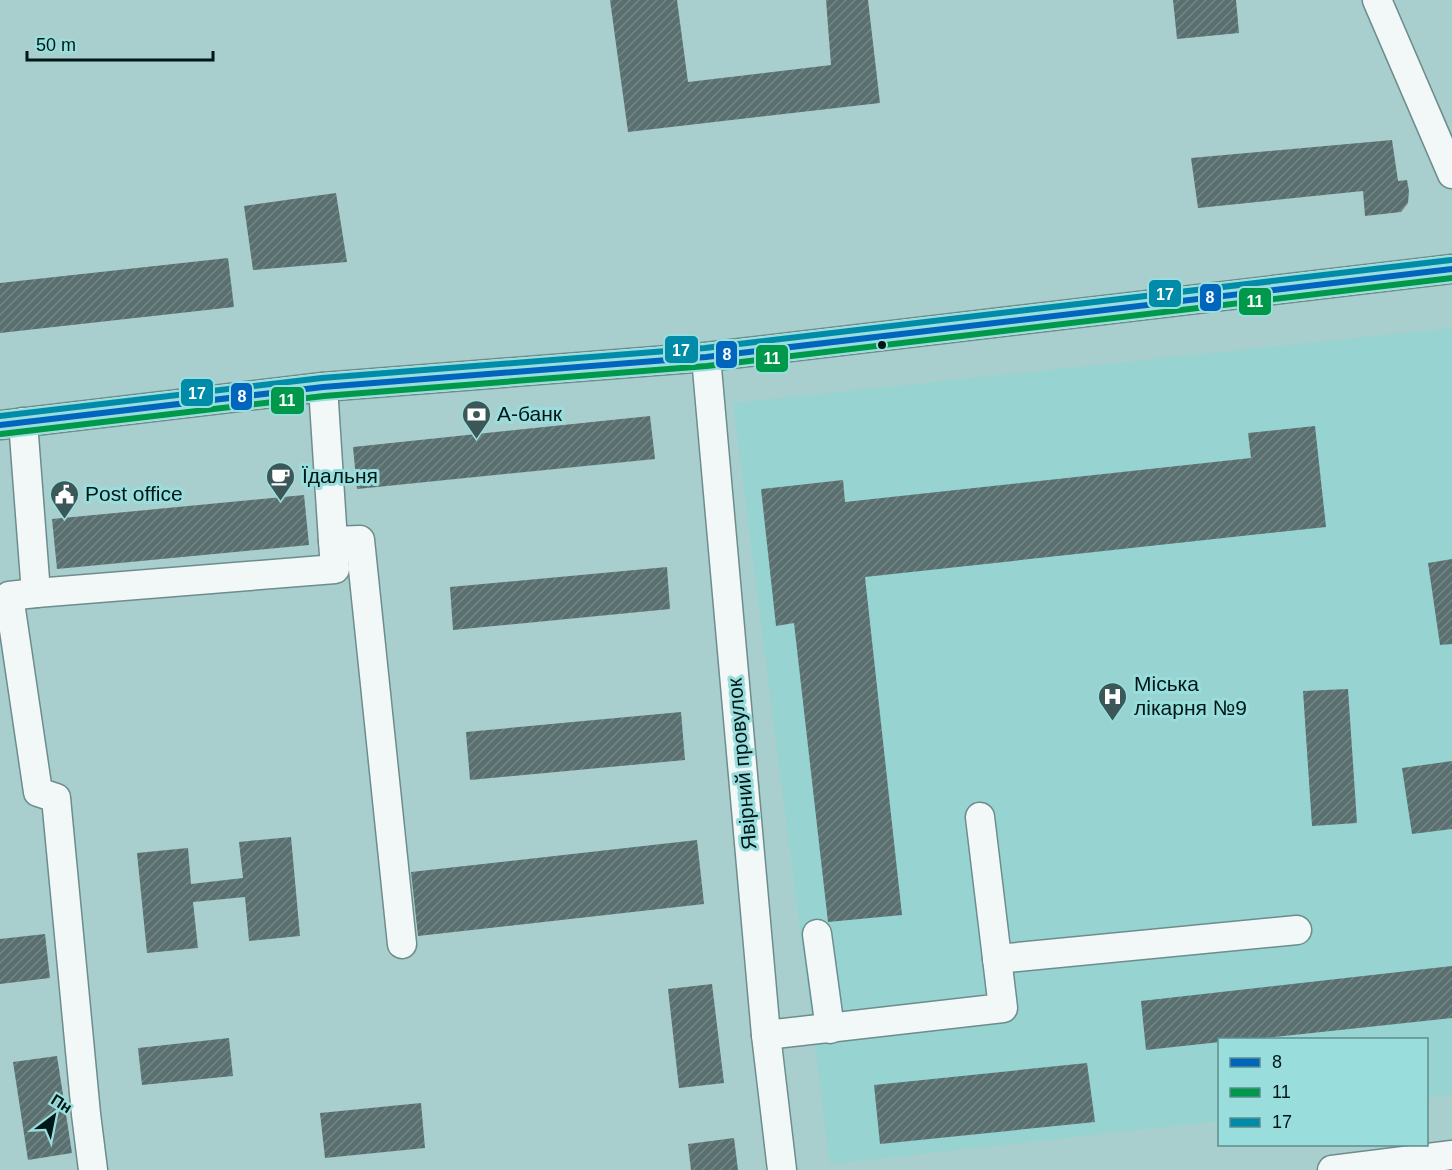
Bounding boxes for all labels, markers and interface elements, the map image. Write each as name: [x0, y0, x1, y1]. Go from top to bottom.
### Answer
scale bar: [27, 24, 213, 62]
text: 50 m: [36, 35, 76, 55]
line badge: 17: [1148, 279, 1182, 308]
line badge: 8: [1199, 283, 1222, 312]
text: 17: [1156, 286, 1174, 303]
line badge: 11: [1238, 287, 1272, 316]
text: 8: [1206, 289, 1215, 306]
text: 11: [1247, 293, 1264, 310]
line badge: 17: [664, 335, 699, 364]
unlabelled marker: [876, 339, 888, 351]
line badge: 8: [715, 340, 738, 369]
text: 17: [672, 342, 690, 359]
line badge: 11: [755, 344, 789, 373]
text: 8: [723, 346, 732, 363]
text: 11: [764, 350, 781, 367]
line badge: 17: [180, 378, 214, 407]
line badge: 8: [230, 382, 253, 411]
text: 17: [188, 385, 206, 402]
line badge: 11: [270, 386, 305, 415]
text: 8: [238, 388, 247, 405]
text: 11: [279, 392, 296, 409]
bank icon: А-банк: [460, 398, 492, 440]
place label: А-банк: [497, 402, 563, 425]
cafe icon: Їдальня: [265, 460, 297, 502]
place label: Їдальня: [302, 464, 378, 487]
public building icon: Post office: [48, 478, 80, 520]
place label: Post office: [85, 482, 183, 505]
place label: Міська лікарня №9: [1134, 672, 1247, 719]
street label: Явірний провулок: [722, 676, 760, 851]
hospital icon: Міська лікарня №9: [1097, 680, 1129, 722]
legend: [1218, 1038, 1428, 1146]
text: 8: [1272, 1052, 1282, 1072]
text: 11: [1272, 1082, 1291, 1102]
north arrow: [24, 1086, 84, 1146]
text: Пн: [48, 1091, 75, 1117]
text: 17: [1272, 1112, 1292, 1132]

